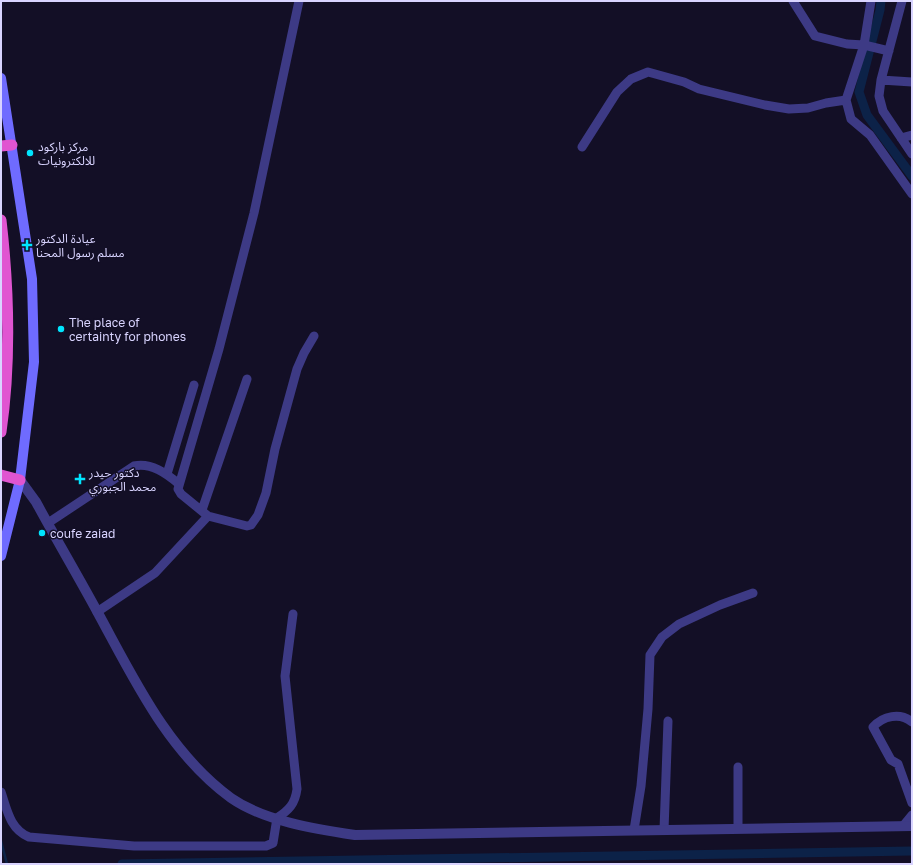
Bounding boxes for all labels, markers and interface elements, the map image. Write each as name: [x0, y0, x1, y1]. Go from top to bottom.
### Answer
place label: مركز باركود للالكترونيات: [38, 139, 95, 168]
marker: مركز باركود للالكترونيات: [25, 148, 35, 158]
place label: عيادة الدكتور مسلم رسول المحنا: [35, 231, 124, 262]
marker: عيادة الدكتور مسلم رسول المحنا: [21, 239, 33, 251]
place label: The place of certainty for phones: [69, 315, 186, 344]
marker: The place of certainty for phones: [56, 324, 66, 334]
place label: دكتور حيدر محمد الجبوري: [88, 465, 156, 496]
marker: دكتور حيدر محمد الجبوري: [74, 473, 86, 485]
place label: coufe zaiad: [50, 526, 116, 541]
marker: coufe zaiad: [37, 528, 47, 538]

